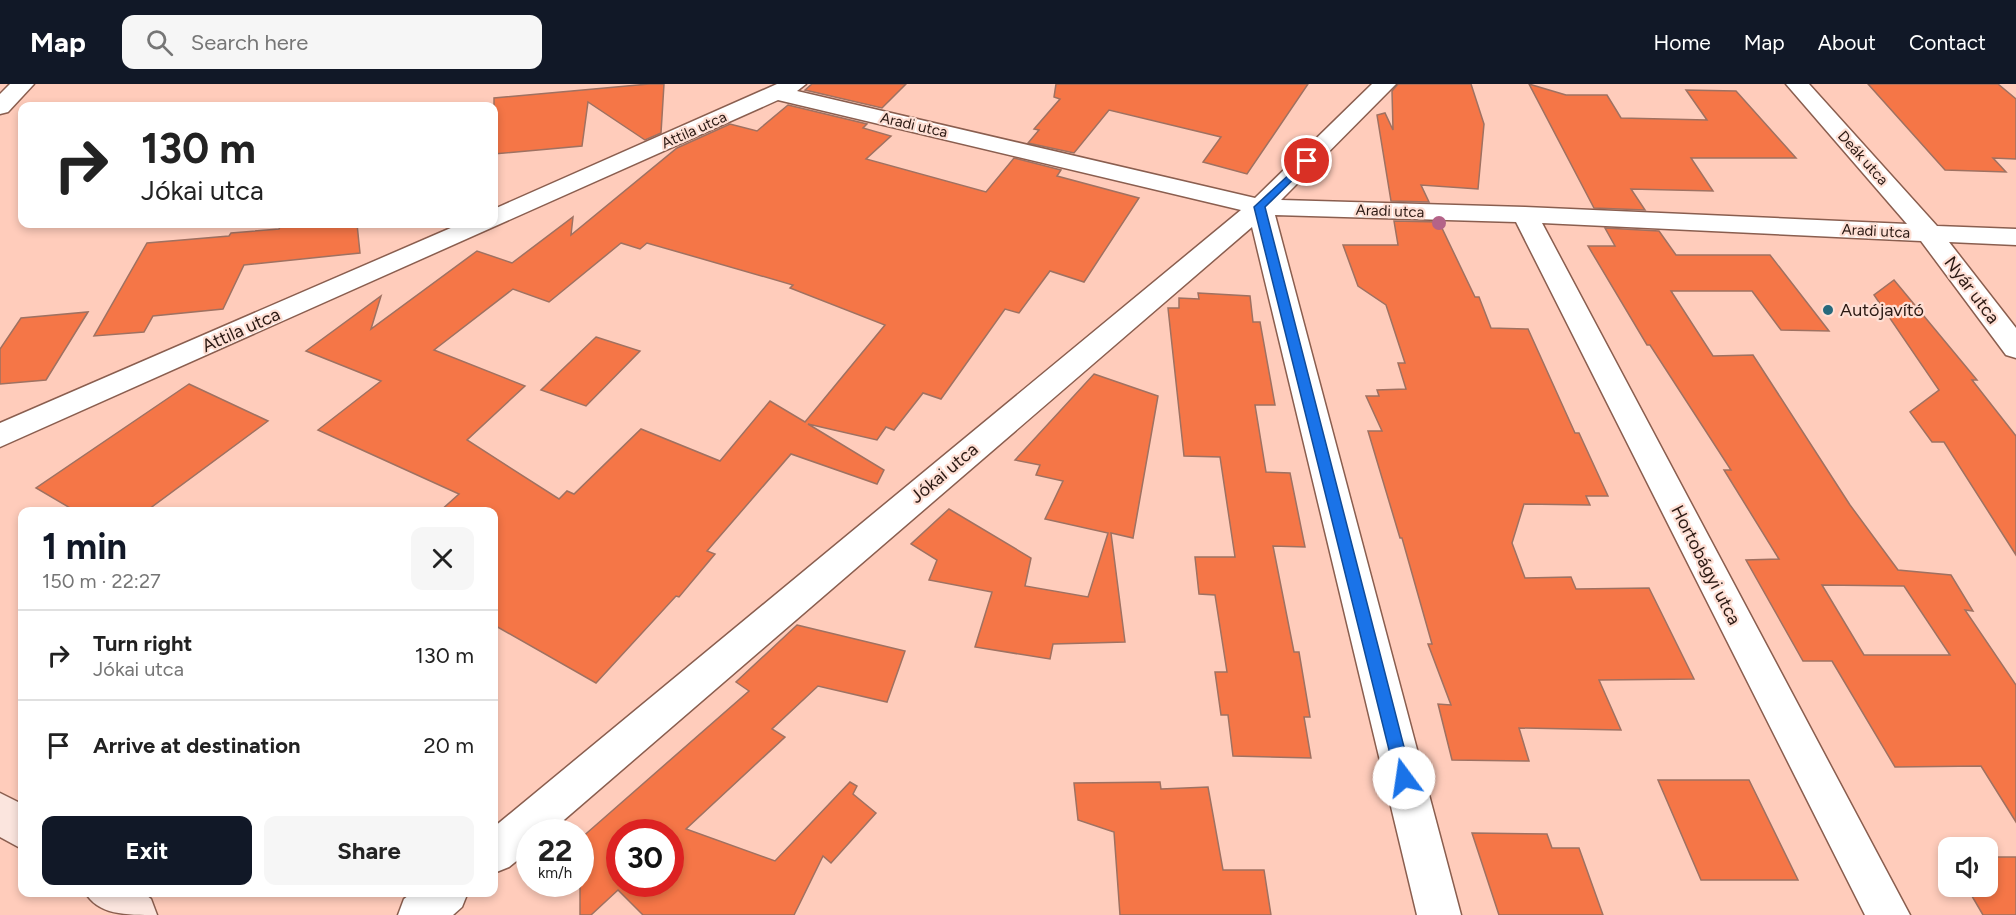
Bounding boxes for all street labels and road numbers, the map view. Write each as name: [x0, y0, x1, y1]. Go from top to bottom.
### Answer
street label: Attila utca: [659, 108, 729, 152]
street label: Aradi utca: [879, 109, 949, 141]
street label: Deák utca: [1834, 127, 1892, 189]
street label: Aradi utca: [1355, 201, 1425, 221]
street label: Aradi utca: [1841, 220, 1911, 242]
street label: Nyár utca: [1940, 252, 2004, 328]
street label: Attila utca: [198, 303, 284, 357]
street label: Jókai utca: [906, 438, 982, 508]
street label: Hortobágyi utca: [1666, 501, 1746, 629]

